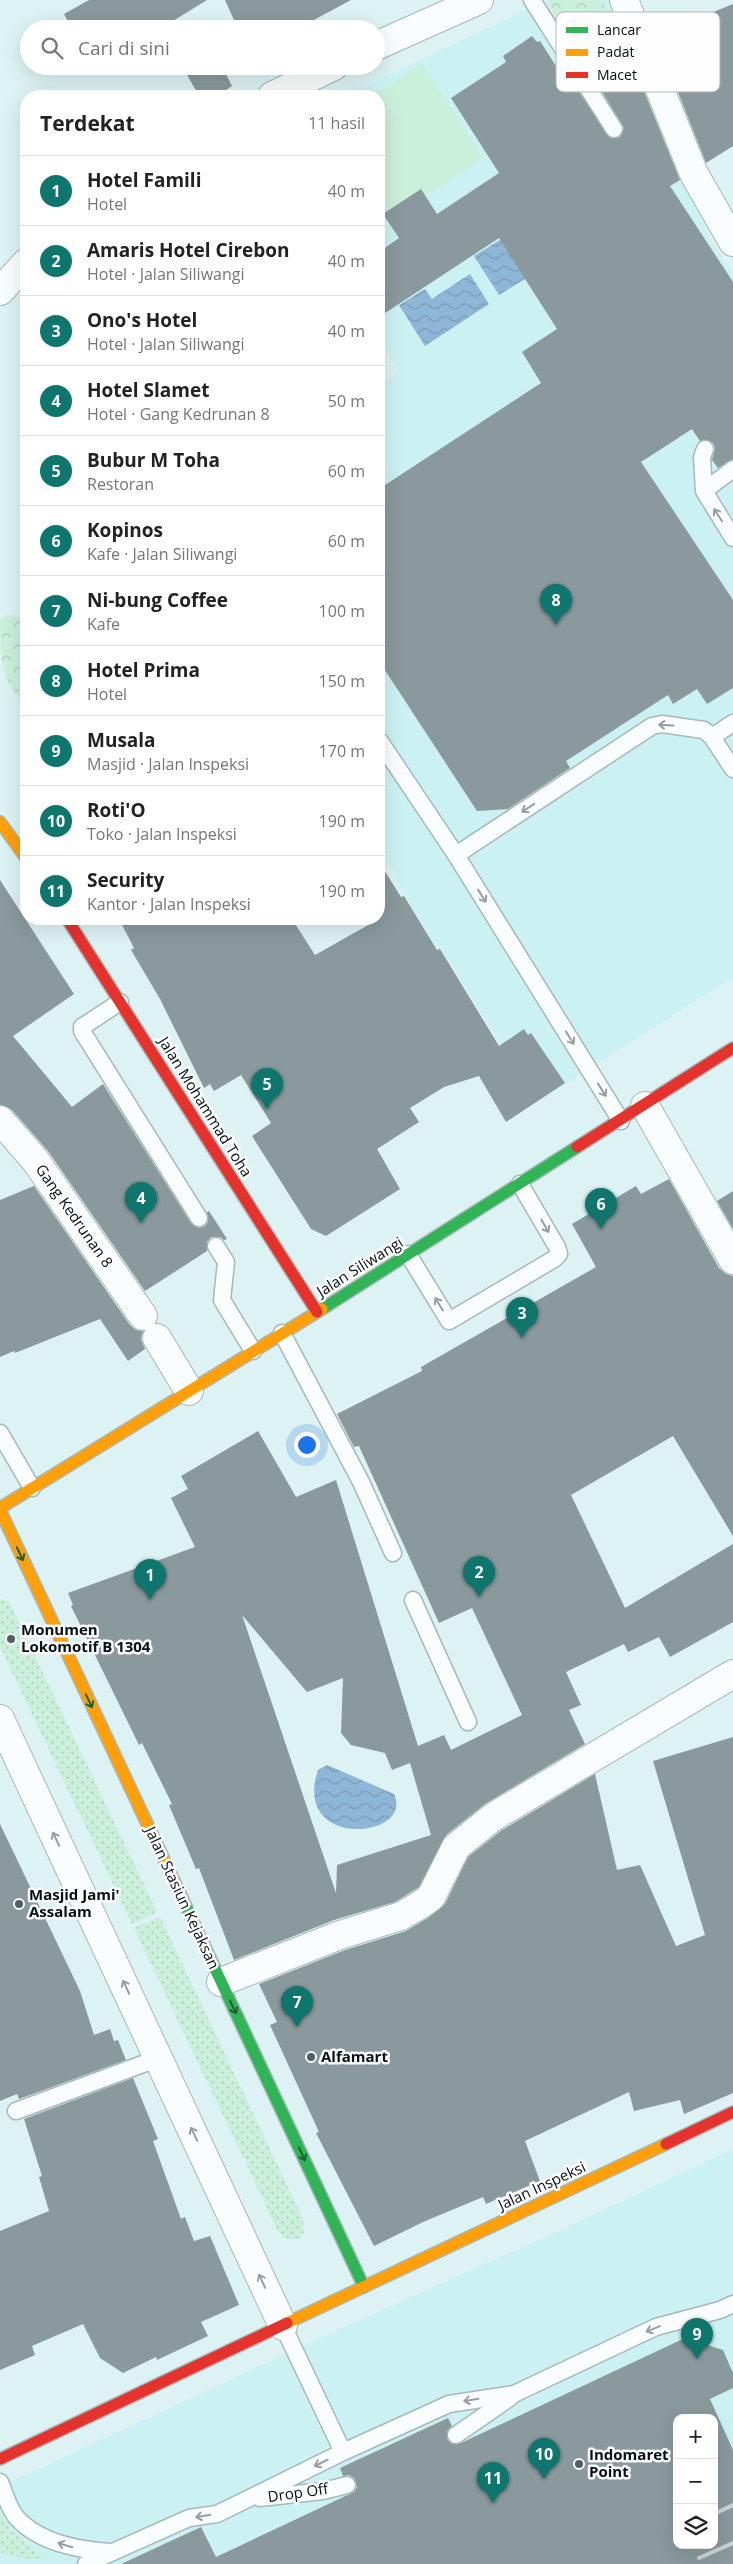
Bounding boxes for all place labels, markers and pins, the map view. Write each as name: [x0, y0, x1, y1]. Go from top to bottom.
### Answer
pin: 8: [540, 584, 572, 625]
pin: 5: [251, 1068, 283, 1109]
pin: 4: [125, 1182, 157, 1223]
pin: 6: [585, 1188, 617, 1229]
pin: 3: [506, 1297, 538, 1338]
pin: 2: [463, 1556, 495, 1597]
pin: 1: [134, 1559, 166, 1600]
place label: Monumen Lokomotif B 1304: [21, 1619, 151, 1656]
marker: Monumen Lokomotif B 1304: [5, 1633, 17, 1645]
place label: Masjid Jami' Assalam: [29, 1884, 120, 1921]
marker: Masjid Jami' Assalam: [13, 1898, 25, 1910]
pin: 7: [281, 1986, 313, 2027]
place label: Alfamart: [321, 2046, 388, 2066]
marker: Alfamart: [305, 2051, 317, 2063]
pin: 9: [681, 2318, 713, 2359]
pin: 10: [528, 2438, 560, 2479]
place label: Indomaret Point: [589, 2444, 669, 2481]
marker: Indomaret Point: [573, 2458, 585, 2470]
pin: 11: [477, 2462, 509, 2503]

